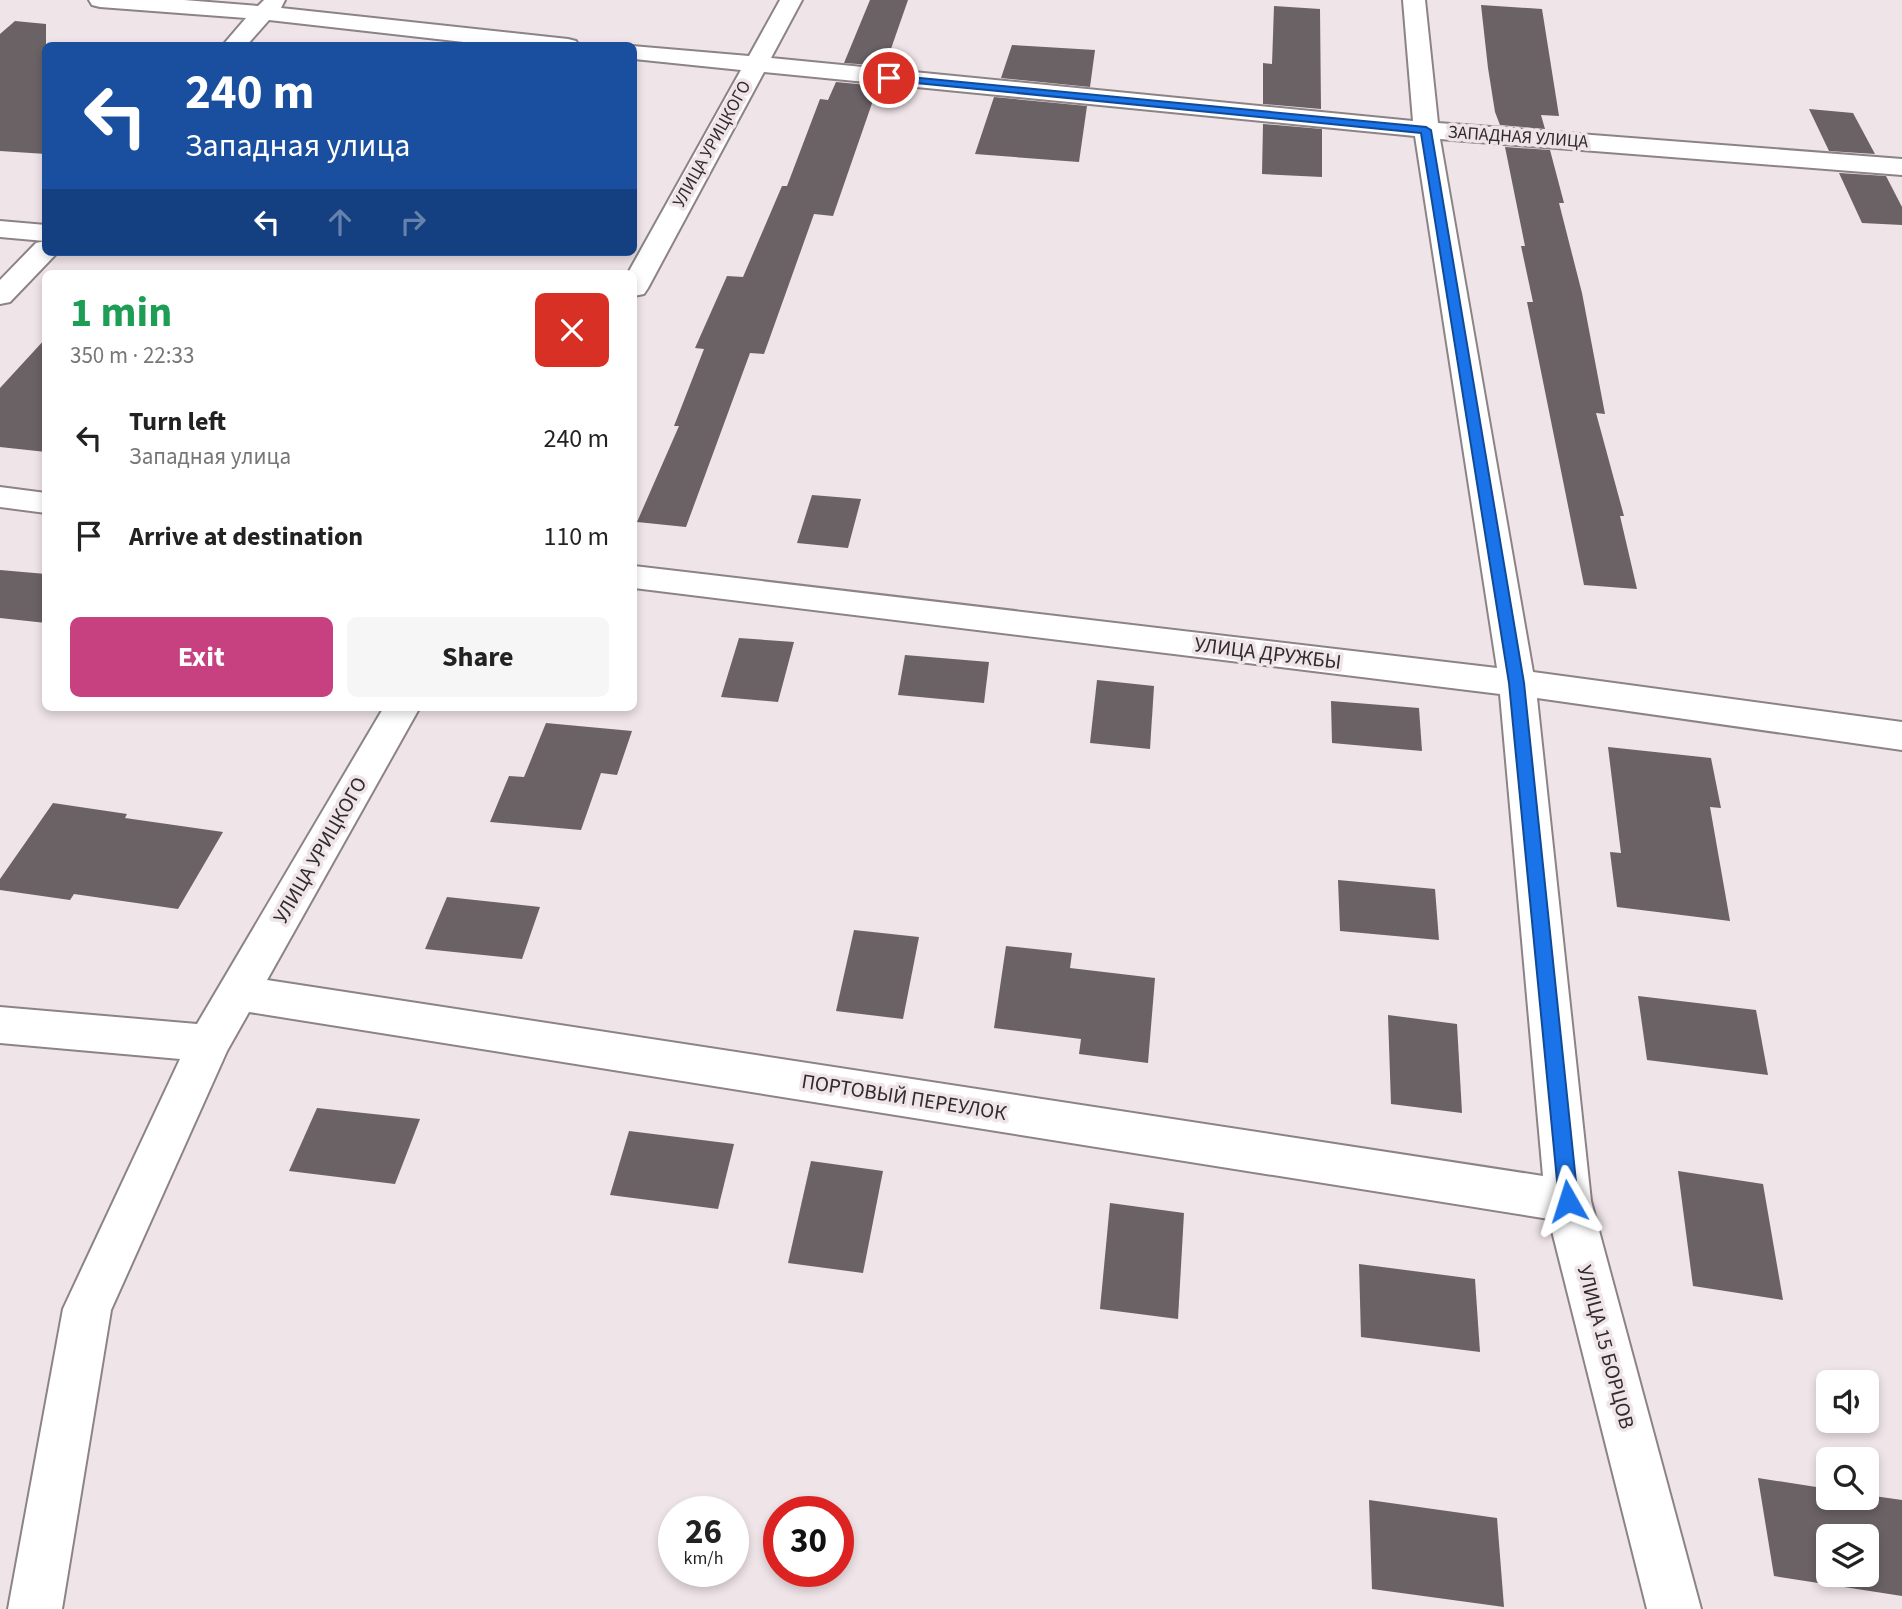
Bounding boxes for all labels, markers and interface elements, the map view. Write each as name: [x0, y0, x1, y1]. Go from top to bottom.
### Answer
pin: [859, 48, 919, 108]
text: 240 m: [185, 58, 314, 128]
icon: arrive: [870, 59, 908, 97]
icon: left: [70, 70, 161, 161]
street label: УЛИЦА УРИЦКОГО: [667, 76, 757, 212]
street label: ЗАПАДНАЯ УЛИЦА: [1447, 120, 1589, 154]
text: Западная улица: [185, 123, 410, 169]
icon: left: [248, 203, 286, 241]
icon: ahead: [321, 203, 359, 241]
icon: right: [394, 203, 432, 241]
text: 1 min: [70, 283, 172, 343]
button: close: [535, 293, 609, 367]
text: 350 m · 22:33: [70, 339, 194, 372]
text: Turn left: [129, 403, 226, 440]
icon: left: [70, 419, 108, 457]
text: 240 m: [543, 420, 609, 457]
text: Западная улица: [129, 440, 291, 473]
icon: arrive: [70, 517, 108, 555]
text: Arrive at destination: [129, 518, 363, 555]
text: 110 m: [543, 518, 609, 555]
button: Exit: [70, 617, 333, 697]
button: Share: [347, 617, 609, 697]
street label: УЛИЦА ДРУЖБЫ: [1193, 629, 1343, 677]
street label: УЛИЦА УРИЦКОГО: [266, 771, 374, 929]
street label: ПОРТОВЫЙ ПЕРЕУЛОК: [799, 1066, 1009, 1128]
position arrow: [1531, 1164, 1605, 1238]
street label: УЛИЦА 15 БОРЦОВ: [1570, 1262, 1642, 1432]
map controls: [1816, 1370, 1879, 1587]
button: sound: [1816, 1370, 1879, 1433]
button: search: [1816, 1447, 1879, 1510]
speed limit sign: 30: [763, 1496, 854, 1587]
text: 26: [685, 1507, 722, 1557]
button: layers: [1816, 1524, 1879, 1587]
text: km/h: [684, 1546, 723, 1571]

